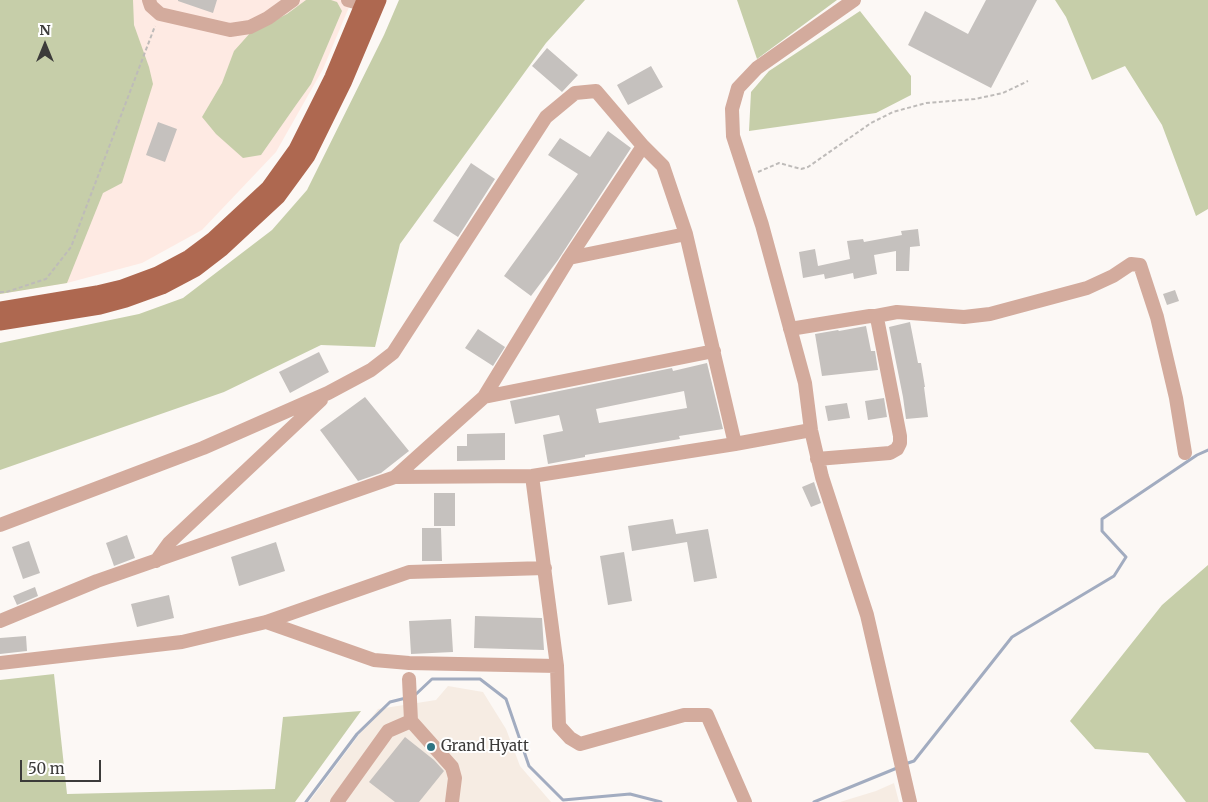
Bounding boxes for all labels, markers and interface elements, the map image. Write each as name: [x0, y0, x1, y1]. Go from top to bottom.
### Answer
north arrow: [20, 20, 70, 70]
text: N: [39, 21, 51, 39]
place label: Grand Hyatt: [441, 738, 529, 756]
marker: Grand Hyatt: [425, 741, 437, 753]
scale bar: [22, 750, 104, 782]
text: 50 m: [28, 759, 65, 778]

